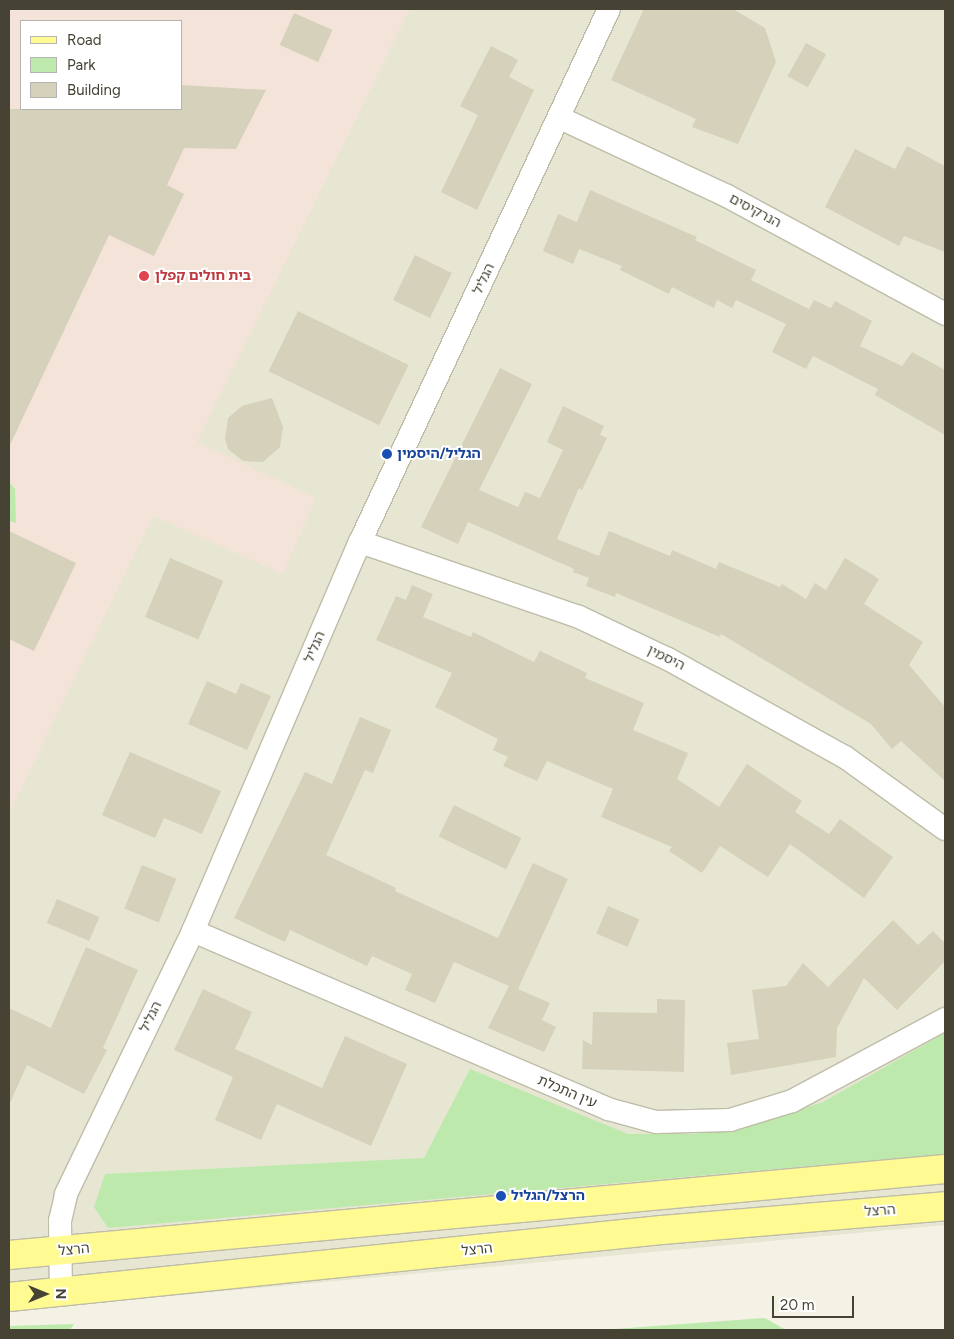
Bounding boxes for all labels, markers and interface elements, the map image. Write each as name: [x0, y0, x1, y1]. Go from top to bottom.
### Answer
legend: [20, 20, 182, 110]
text: Road: [67, 31, 102, 49]
text: Park: [67, 56, 96, 74]
text: Building: [67, 81, 121, 99]
street label: הנרקיסים: [726, 190, 784, 232]
street label: הגליל: [470, 261, 498, 297]
place label: בית חולים קפלן: [155, 268, 251, 284]
marker: בית חולים קפלן: [137, 269, 151, 283]
place label: הגליל/היסמין: [397, 446, 481, 462]
marker: הגליל/היסמין: [381, 448, 393, 460]
street label: הגליל: [301, 629, 329, 665]
street label: היסמין: [644, 642, 688, 674]
street label: הגליל: [136, 999, 166, 1035]
street label: עין התכלת: [535, 1072, 599, 1112]
place label: הרצל/הגליל: [511, 1188, 585, 1204]
marker: הרצל/הגליל: [495, 1190, 507, 1202]
street label: הרצל: [864, 1202, 896, 1220]
street label: הרצל: [58, 1240, 90, 1260]
street label: הרצל: [461, 1240, 493, 1260]
north arrow: [20, 1269, 70, 1319]
scale bar: [774, 1286, 856, 1318]
text: N: [52, 1289, 69, 1299]
text: 20 m: [780, 1296, 814, 1314]

